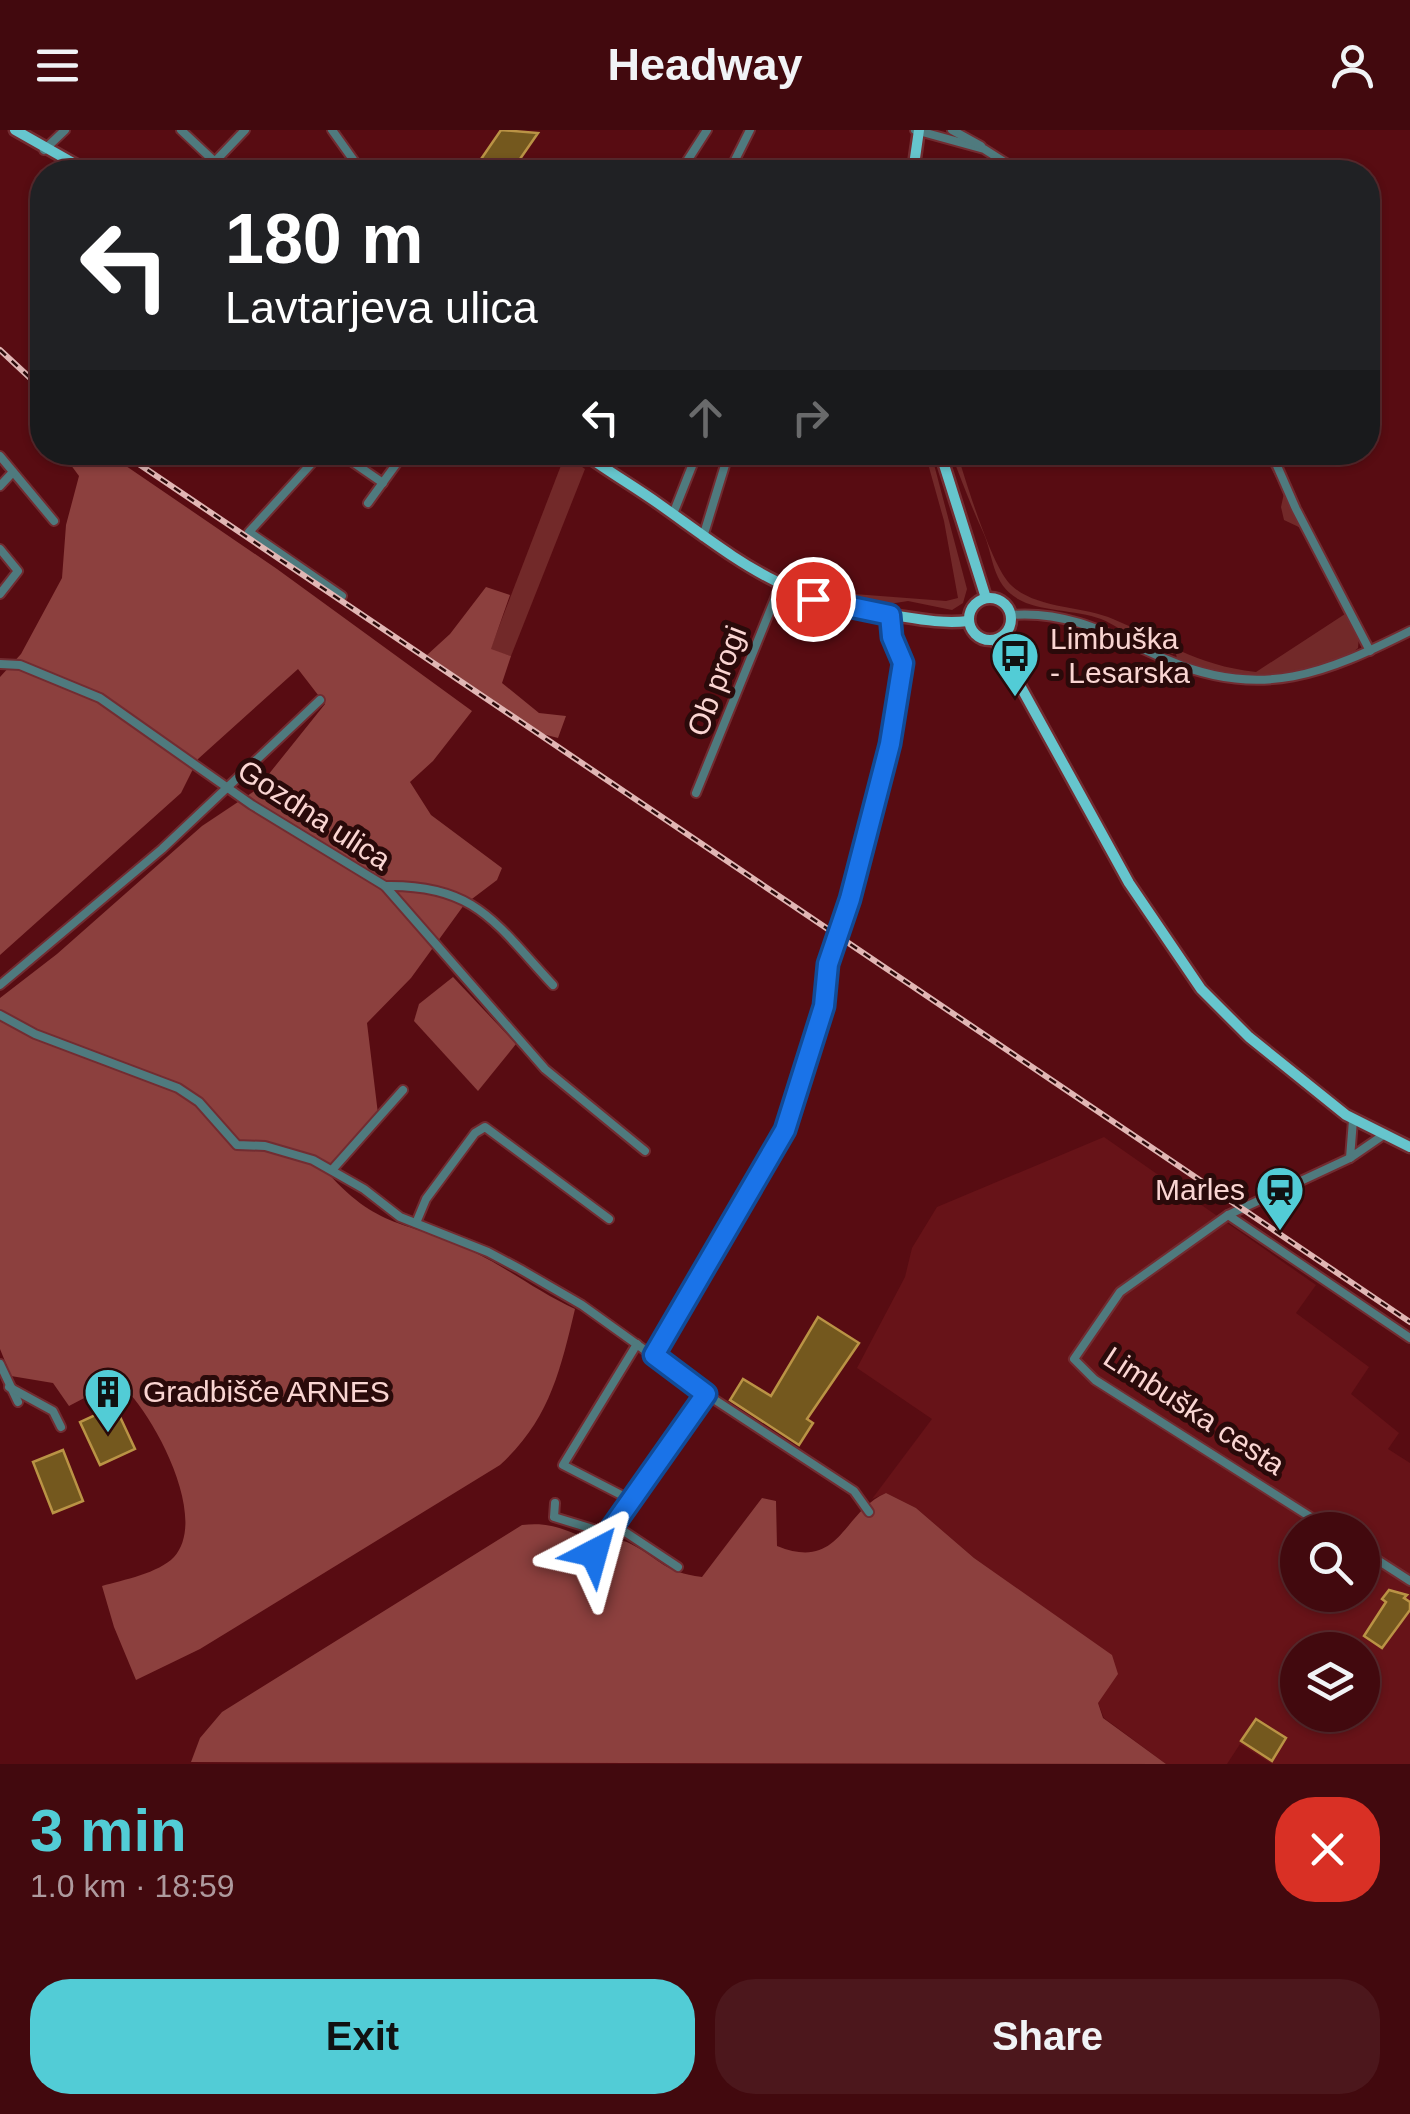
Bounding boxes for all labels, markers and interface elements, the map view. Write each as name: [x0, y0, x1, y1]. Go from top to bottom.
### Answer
icon: menu: [30, 38, 85, 93]
icon: person: [1325, 38, 1380, 93]
text: Headway: [607, 39, 803, 90]
icon: left: [60, 200, 190, 330]
text: 180 m: [225, 200, 423, 278]
text: Lavtarjeva ulica: [225, 282, 538, 333]
icon: left: [573, 390, 628, 445]
icon: ahead: [678, 390, 733, 445]
icon: right: [783, 390, 838, 445]
pin: [771, 557, 856, 642]
icon: arrive: [786, 572, 841, 627]
street label: Ob progi: [681, 621, 753, 740]
place label: Limbuška - Lesarska: [1050, 622, 1190, 689]
bus stop icon: Limbuška - Lesarska: [989, 630, 1041, 698]
street label: Gozdna ulica: [232, 753, 397, 876]
station icon: Marles: [1254, 1164, 1306, 1232]
place label: Marles: [1155, 1173, 1245, 1206]
street label: Limbuška cesta: [1098, 1340, 1291, 1481]
building icon: Gradbišče ARNES: [82, 1366, 134, 1434]
place label: Gradbišče ARNES: [143, 1375, 390, 1408]
position arrow: [542, 1501, 646, 1605]
map controls: [1280, 1512, 1380, 1732]
button: search: [1280, 1512, 1380, 1612]
button: layers: [1280, 1632, 1380, 1732]
text: 3 min: [30, 1797, 187, 1864]
button: close: [1275, 1797, 1380, 1902]
text: 1.0 km · 18:59: [30, 1868, 235, 1904]
button: Exit: [30, 1979, 695, 2094]
button: Share: [715, 1979, 1380, 2094]

